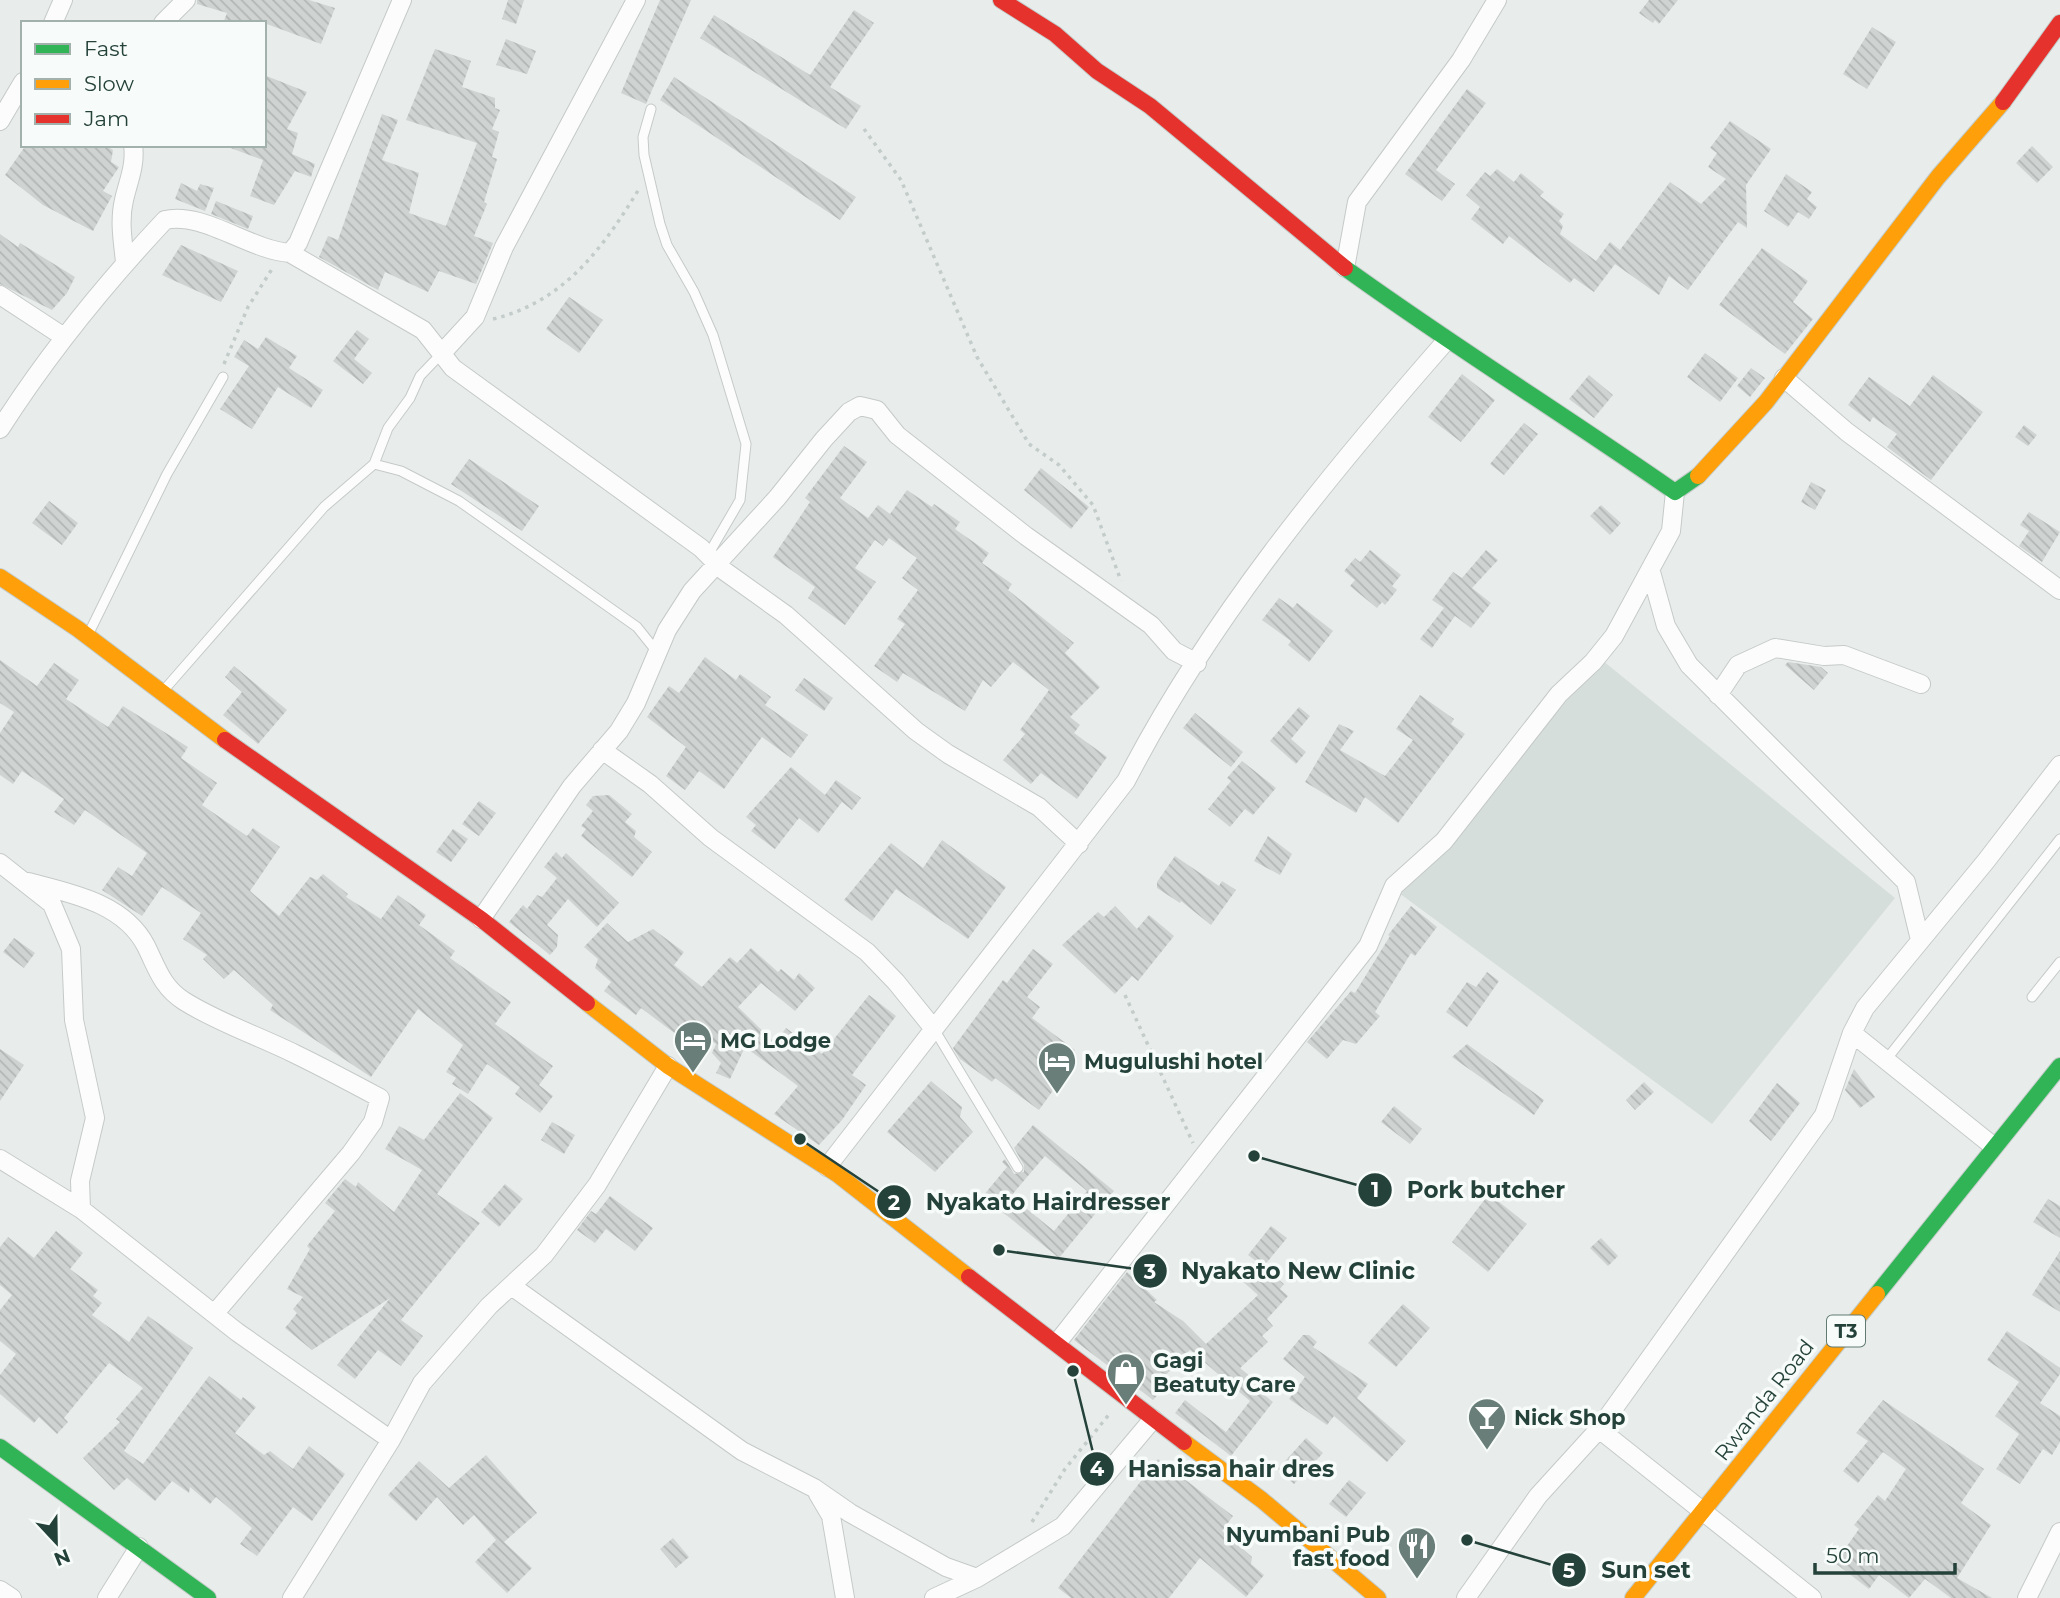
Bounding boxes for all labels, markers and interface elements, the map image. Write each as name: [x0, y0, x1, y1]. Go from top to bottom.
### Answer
legend: [21, 21, 266, 147]
text: Fast: [84, 36, 128, 61]
text: Slow: [84, 71, 134, 96]
text: Jam: [83, 106, 129, 131]
hotel icon: MG Lodge: [672, 1019, 714, 1074]
place label: MG Lodge: [720, 1028, 831, 1053]
hotel icon: Mugulushi hotel: [1036, 1040, 1078, 1095]
place label: Mugulushi hotel: [1084, 1049, 1263, 1074]
callout: Pork butcher: [1357, 1168, 1579, 1212]
text: Pork butcher: [1407, 1176, 1565, 1204]
text: 1: [1371, 1177, 1379, 1202]
callout: Nyakato Hairdresser: [877, 1180, 1184, 1224]
text: Nyakato Hairdresser: [926, 1188, 1170, 1216]
text: 2: [888, 1190, 900, 1215]
callout: Nyakato New Clinic: [1132, 1249, 1429, 1293]
text: Nyakato New Clinic: [1181, 1257, 1415, 1285]
text: 3: [1143, 1259, 1156, 1284]
road number: T3: [1827, 1316, 1865, 1346]
street label: Rwanda Road: [1709, 1334, 1819, 1466]
place label: Gagi Beatuty Care: [1153, 1348, 1296, 1397]
shop icon: Gagi Beatuty Care: [1105, 1351, 1147, 1406]
bar icon: Nick Shop: [1466, 1396, 1508, 1451]
place label: Nick Shop: [1514, 1405, 1626, 1430]
callout: Hanissa hair dres: [1079, 1447, 1349, 1491]
text: Hanissa hair dres: [1128, 1455, 1334, 1483]
text: 4: [1090, 1456, 1105, 1481]
north arrow: [21, 1507, 91, 1577]
place label: Nyumbani Pub fast food: [1226, 1522, 1390, 1571]
restaurant icon: Nyumbani Pub fast food: [1396, 1525, 1438, 1580]
scale bar: [1815, 1532, 1955, 1576]
text: 50 m: [1826, 1543, 1880, 1568]
text: N: [51, 1544, 74, 1571]
callout: Sun set: [1552, 1548, 1704, 1592]
text: Sun set: [1601, 1556, 1691, 1584]
text: 5: [1563, 1558, 1575, 1583]

